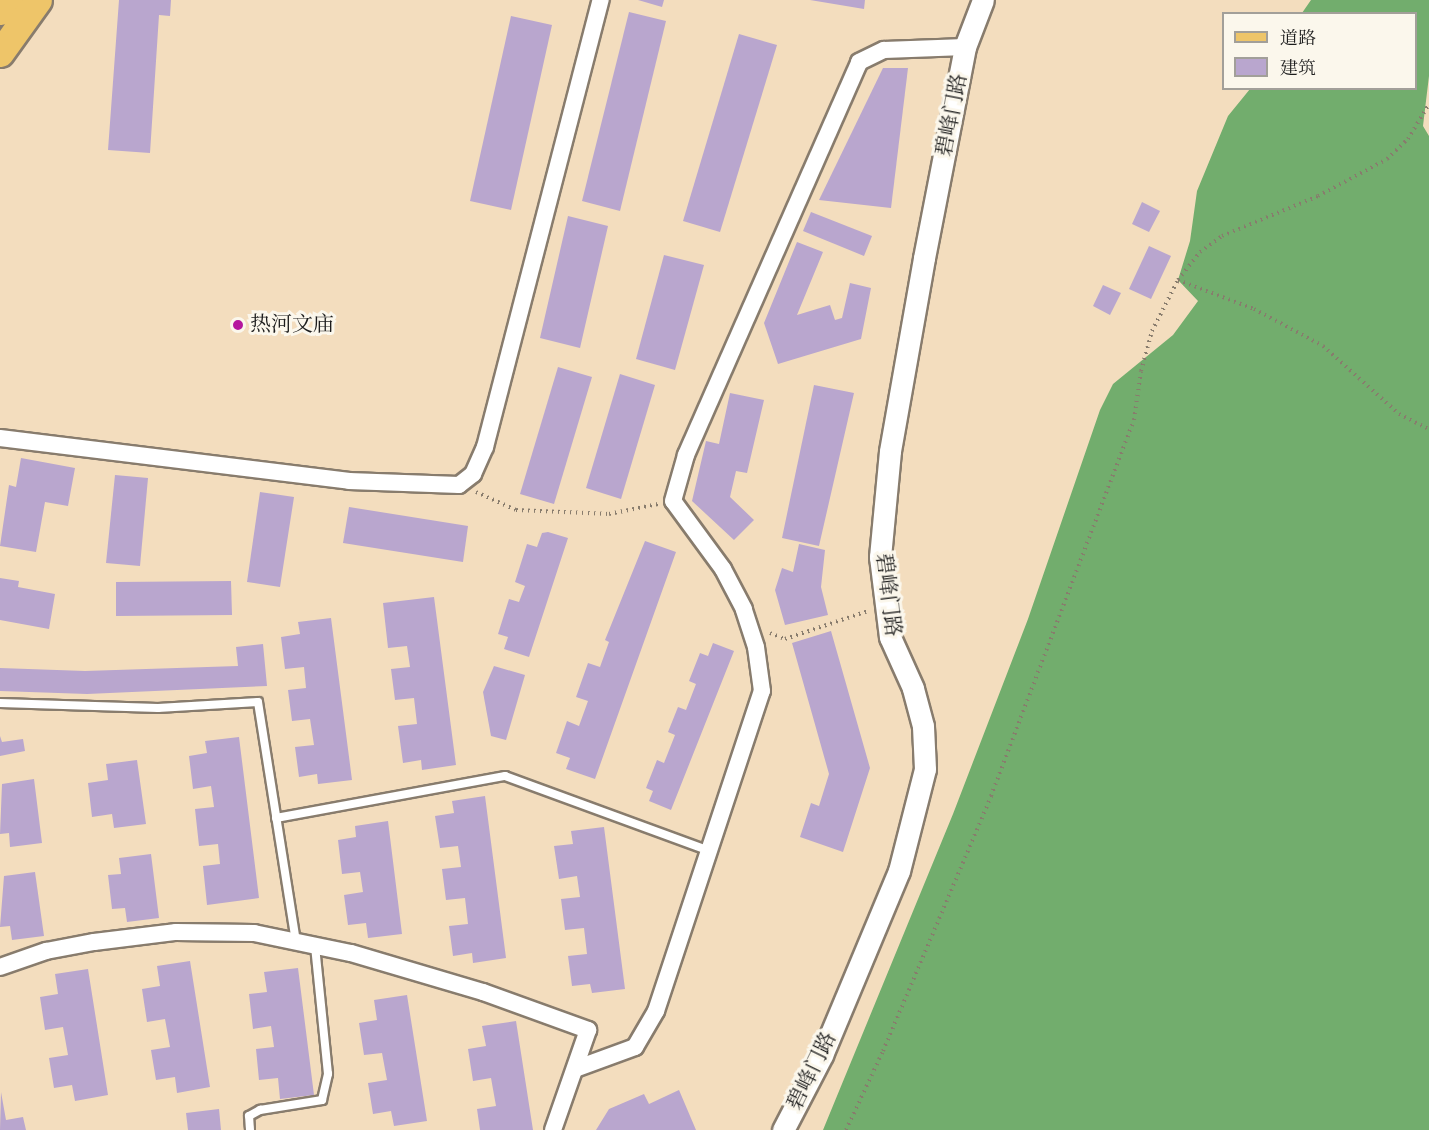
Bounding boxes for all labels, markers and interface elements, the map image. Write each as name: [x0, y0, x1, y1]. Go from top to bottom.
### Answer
legend: [1222, 12, 1417, 90]
text: 道路: [1280, 26, 1316, 51]
text: 建筑: [1280, 56, 1316, 81]
street label: 碧峰门路: [932, 71, 972, 159]
place label: 热河文庙: [250, 312, 334, 338]
marker: 热河文庙: [231, 318, 245, 332]
street label: 碧峰门路: [870, 552, 906, 638]
street label: 碧峰门路: [782, 1028, 842, 1114]

